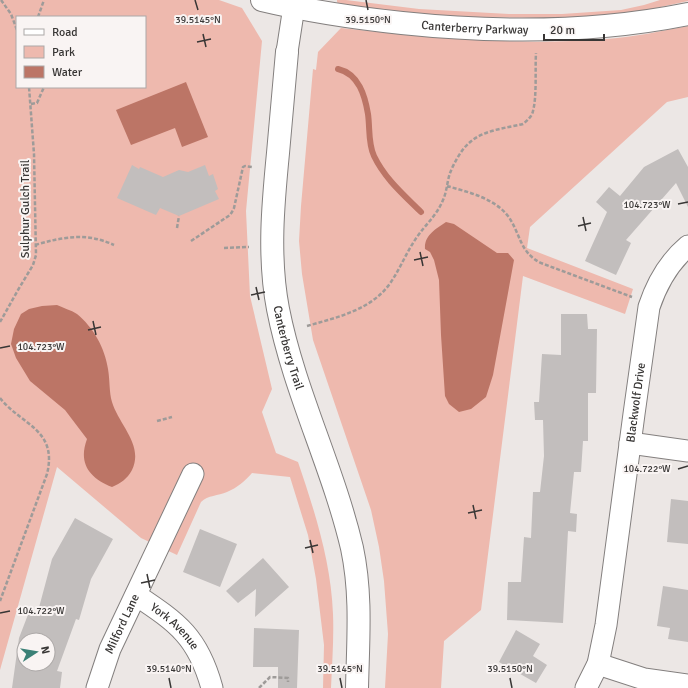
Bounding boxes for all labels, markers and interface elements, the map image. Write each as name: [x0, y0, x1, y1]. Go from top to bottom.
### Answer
text: 39.5145°N: [175, 14, 221, 26]
text: 39.5150°N: [345, 14, 391, 26]
legend: [16, 16, 146, 88]
scale bar: [544, 16, 604, 42]
street label: Canterberry Parkway: [421, 17, 529, 37]
text: 20 m: [550, 23, 575, 38]
text: Road: [52, 25, 78, 40]
text: Park: [52, 45, 75, 60]
text: Water: [52, 65, 83, 80]
street label: Sulphur Gulch Trail: [18, 159, 33, 258]
text: 104.723°W: [623, 199, 671, 211]
street label: Canterberry Trail: [270, 304, 307, 392]
text: 104.723°W: [17, 341, 65, 353]
street label: Blackwolf Drive: [623, 362, 649, 443]
text: 104.722°W: [623, 463, 671, 475]
street label: Milford Lane: [101, 591, 143, 656]
street label: York Avenue: [147, 599, 202, 652]
text: 104.722°W: [17, 605, 65, 617]
north arrow: [16, 632, 56, 672]
text: N: [38, 645, 52, 655]
text: 39.5140°N: [146, 663, 192, 675]
text: 39.5145°N: [317, 663, 363, 675]
text: 39.5150°N: [487, 663, 533, 675]

